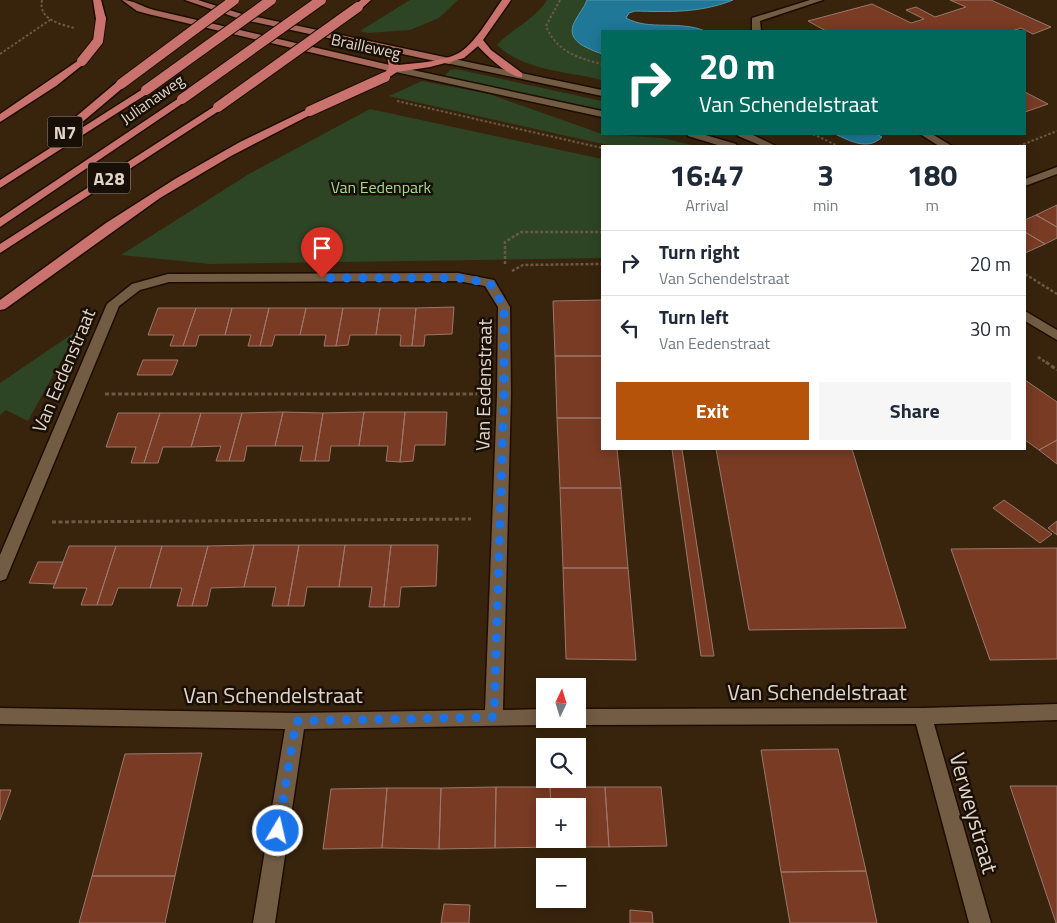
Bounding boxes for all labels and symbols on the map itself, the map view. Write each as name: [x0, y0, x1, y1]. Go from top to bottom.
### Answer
street label: Brailleweg: [329, 27, 403, 65]
street label: Julianaweg: [115, 68, 189, 130]
road number: N7: [48, 116, 82, 148]
road number: A28: [88, 162, 130, 194]
park label: Van Eedenpark: [331, 175, 432, 199]
pin: [301, 227, 343, 278]
street label: Van Eedenstraat: [24, 303, 102, 436]
street label: Van Eedenstraat: [467, 318, 499, 451]
street label: Van Schendelstraat: [727, 675, 907, 709]
street label: Van Schendelstraat: [183, 678, 363, 712]
north arrow: [536, 678, 586, 728]
street label: Verweystraat: [941, 749, 1008, 878]
position arrow: [251, 804, 303, 856]

